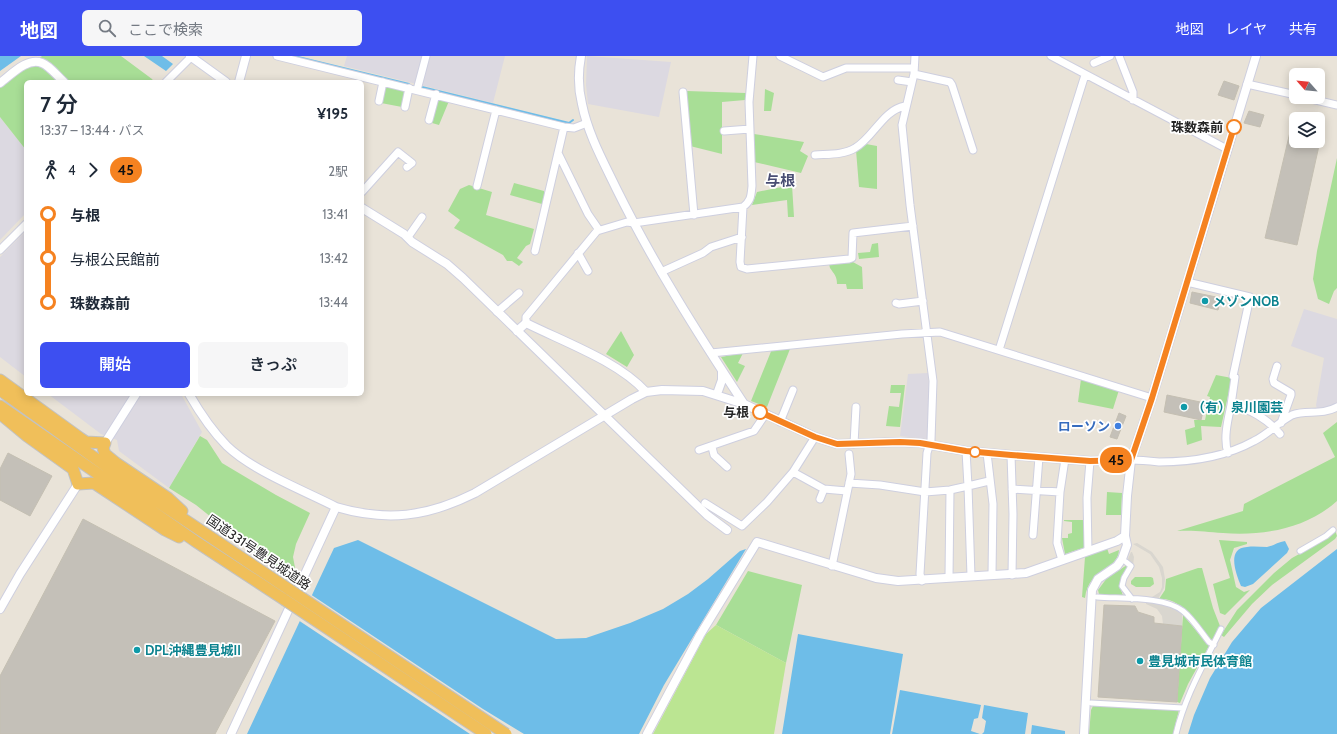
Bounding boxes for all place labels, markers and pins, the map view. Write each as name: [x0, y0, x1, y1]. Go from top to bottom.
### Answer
place label: 珠数森前: [1171, 119, 1223, 135]
marker: 珠数森前: [1226, 119, 1242, 135]
place label: メゾンNOB: [1213, 293, 1279, 309]
marker: メゾンNOB: [1200, 296, 1210, 306]
place label: （有）泉川園芸: [1192, 399, 1283, 415]
marker: （有）泉川園芸: [1179, 402, 1189, 412]
place label: 与根: [723, 404, 749, 420]
marker: 与根: [752, 404, 768, 420]
place label: ローソン: [1058, 418, 1110, 434]
marker: ローソン: [1113, 421, 1123, 431]
unlabelled marker: [969, 446, 981, 458]
place label: DPL沖縄豊見城II: [145, 642, 241, 658]
marker: DPL沖縄豊見城II: [132, 645, 142, 655]
place label: 豊見城市民体育館: [1148, 653, 1252, 669]
marker: 豊見城市民体育館: [1135, 656, 1145, 666]

